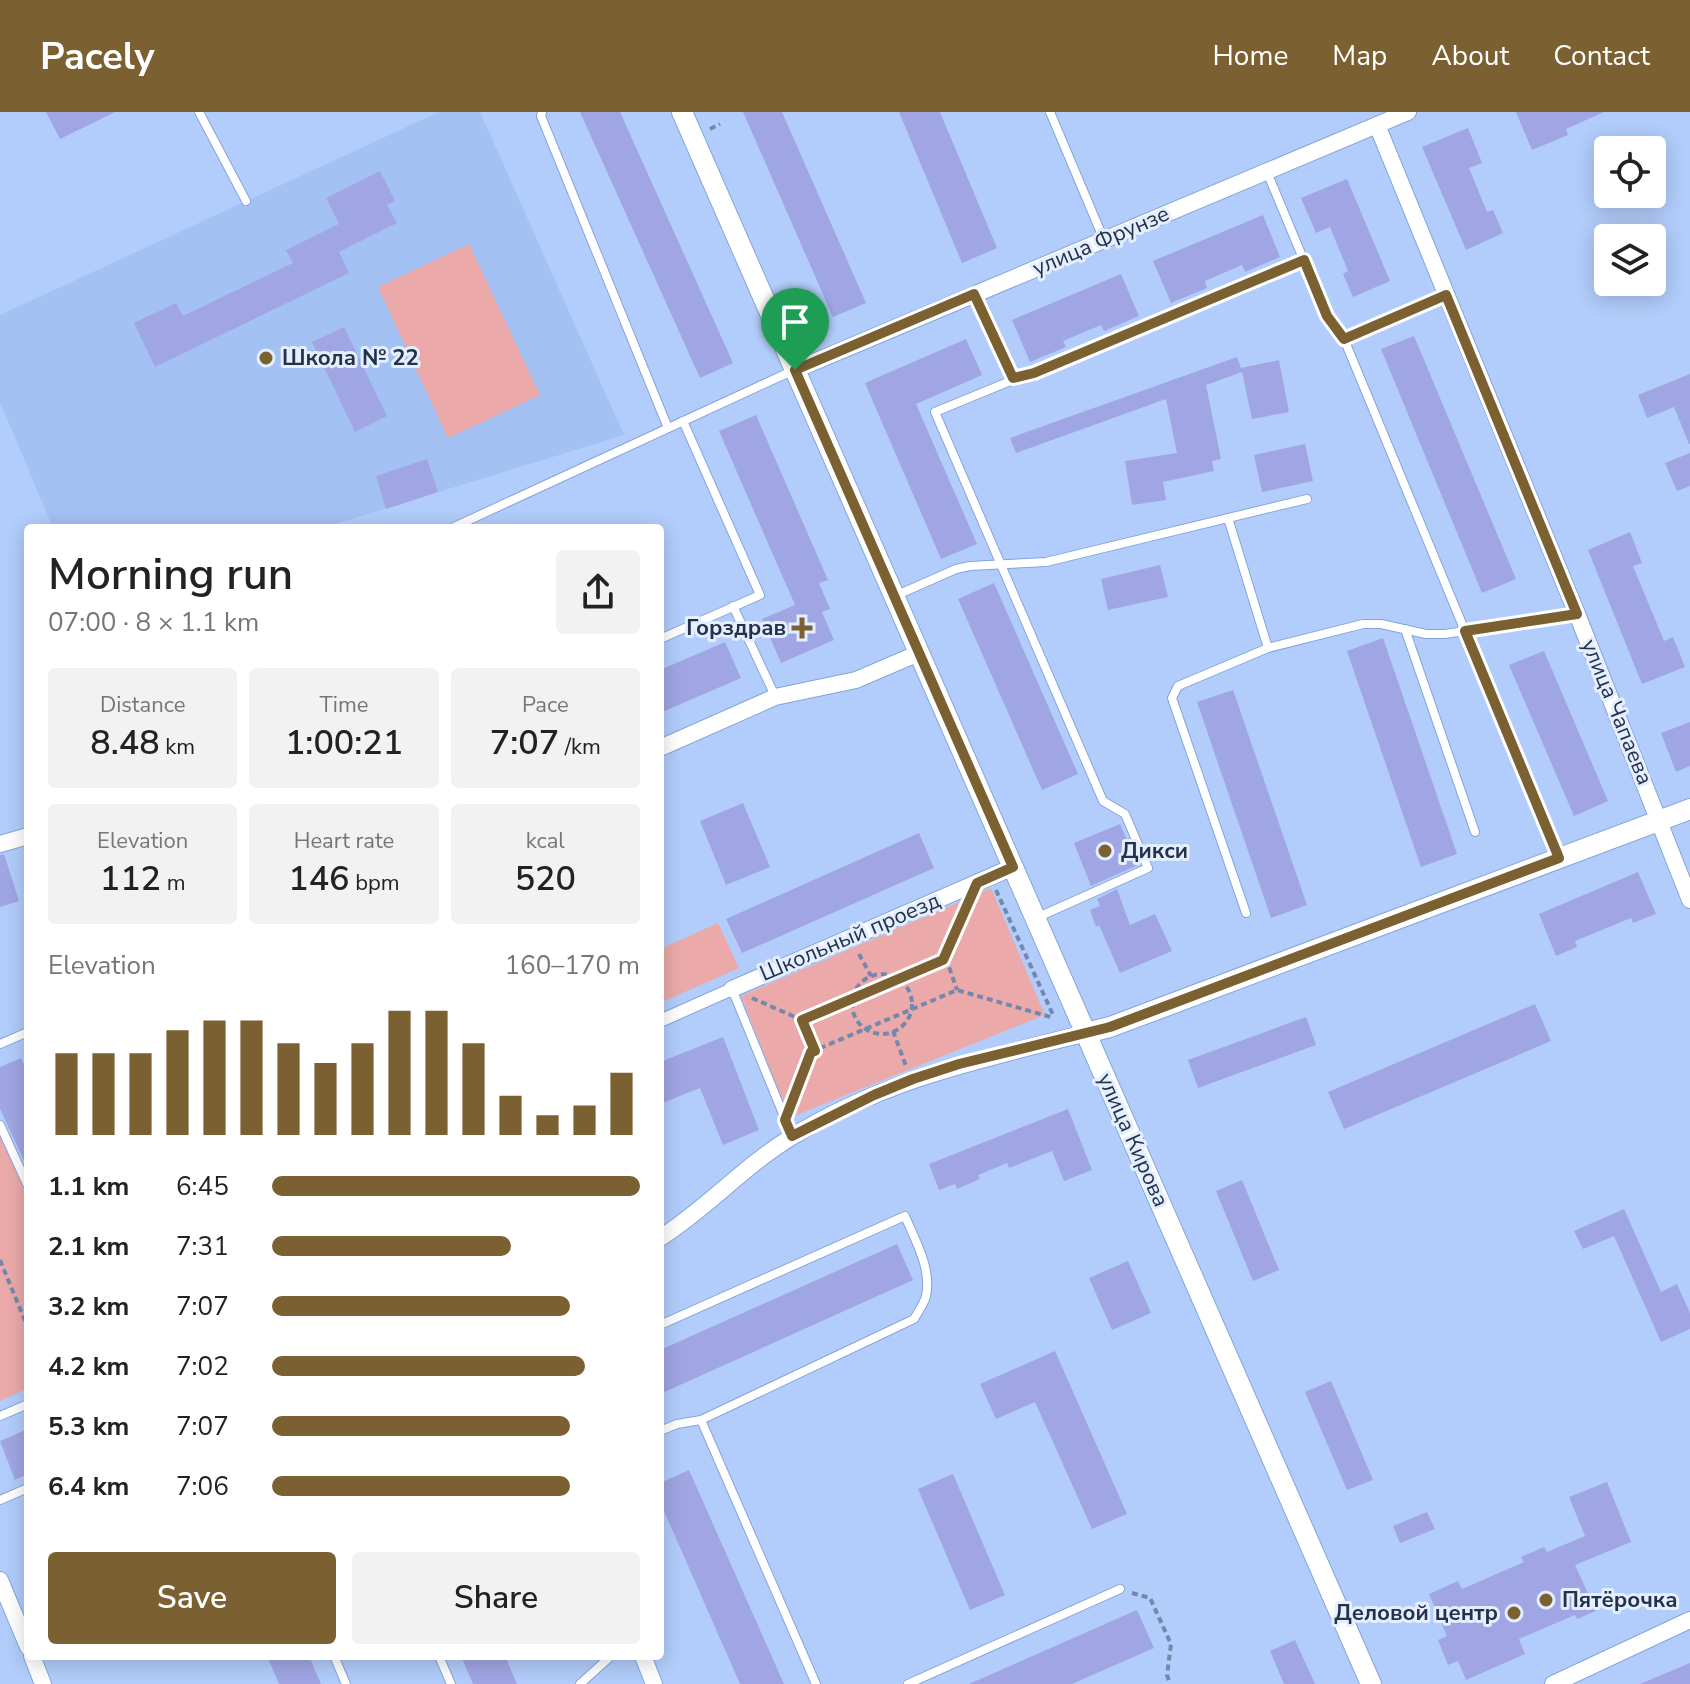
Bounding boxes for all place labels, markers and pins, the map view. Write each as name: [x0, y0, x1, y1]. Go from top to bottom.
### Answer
pin: [761, 288, 829, 370]
place label: Школа № 22: [282, 343, 419, 373]
marker: Школа № 22: [257, 349, 275, 367]
place label: Горздрав: [686, 613, 786, 643]
marker: Горздрав: [793, 619, 811, 637]
place label: Дикси: [1121, 836, 1188, 866]
marker: Дикси: [1096, 842, 1114, 860]
place label: Пятёрочка: [1562, 1585, 1678, 1615]
marker: Пятёрочка: [1537, 1591, 1555, 1609]
place label: Деловой центр: [1334, 1598, 1498, 1628]
marker: Деловой центр: [1505, 1604, 1523, 1622]

